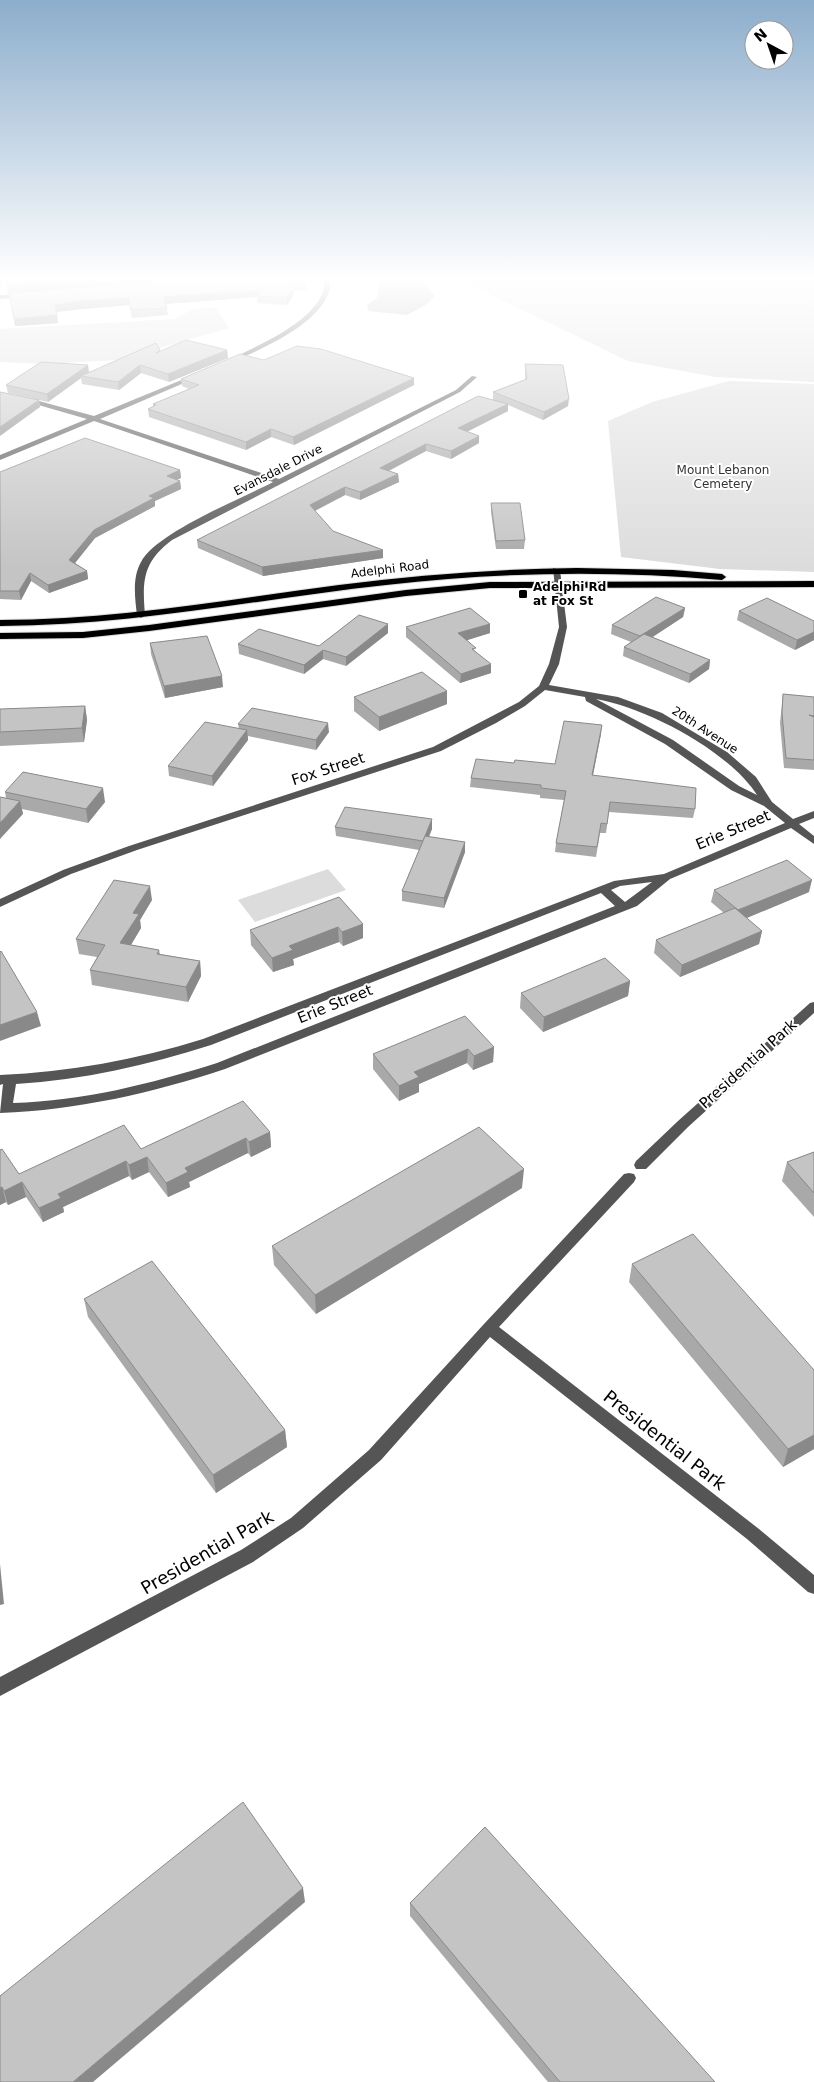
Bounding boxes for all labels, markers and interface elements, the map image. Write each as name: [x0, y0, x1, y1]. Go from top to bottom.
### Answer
north arrow: [744, 20, 794, 70]
text: N: [751, 25, 770, 45]
street label: Evansdale Drive: [231, 442, 325, 498]
park label: Mount Lebanon Cemetery: [677, 463, 769, 491]
street label: Adelphi Road: [350, 557, 430, 581]
place label: Adelphi Rd at Fox St: [533, 580, 606, 608]
marker: Adelphi Rd at Fox St: [517, 588, 529, 600]
street label: 20th Avenue: [669, 703, 741, 757]
street label: Fox Street: [289, 749, 367, 789]
street label: Erie Street: [693, 806, 773, 854]
street label: Erie Street: [295, 981, 375, 1027]
street label: Presidential Park: [696, 1015, 801, 1112]
street label: Presidential Park: [600, 1386, 731, 1495]
street label: Presidential Park: [137, 1505, 278, 1598]

